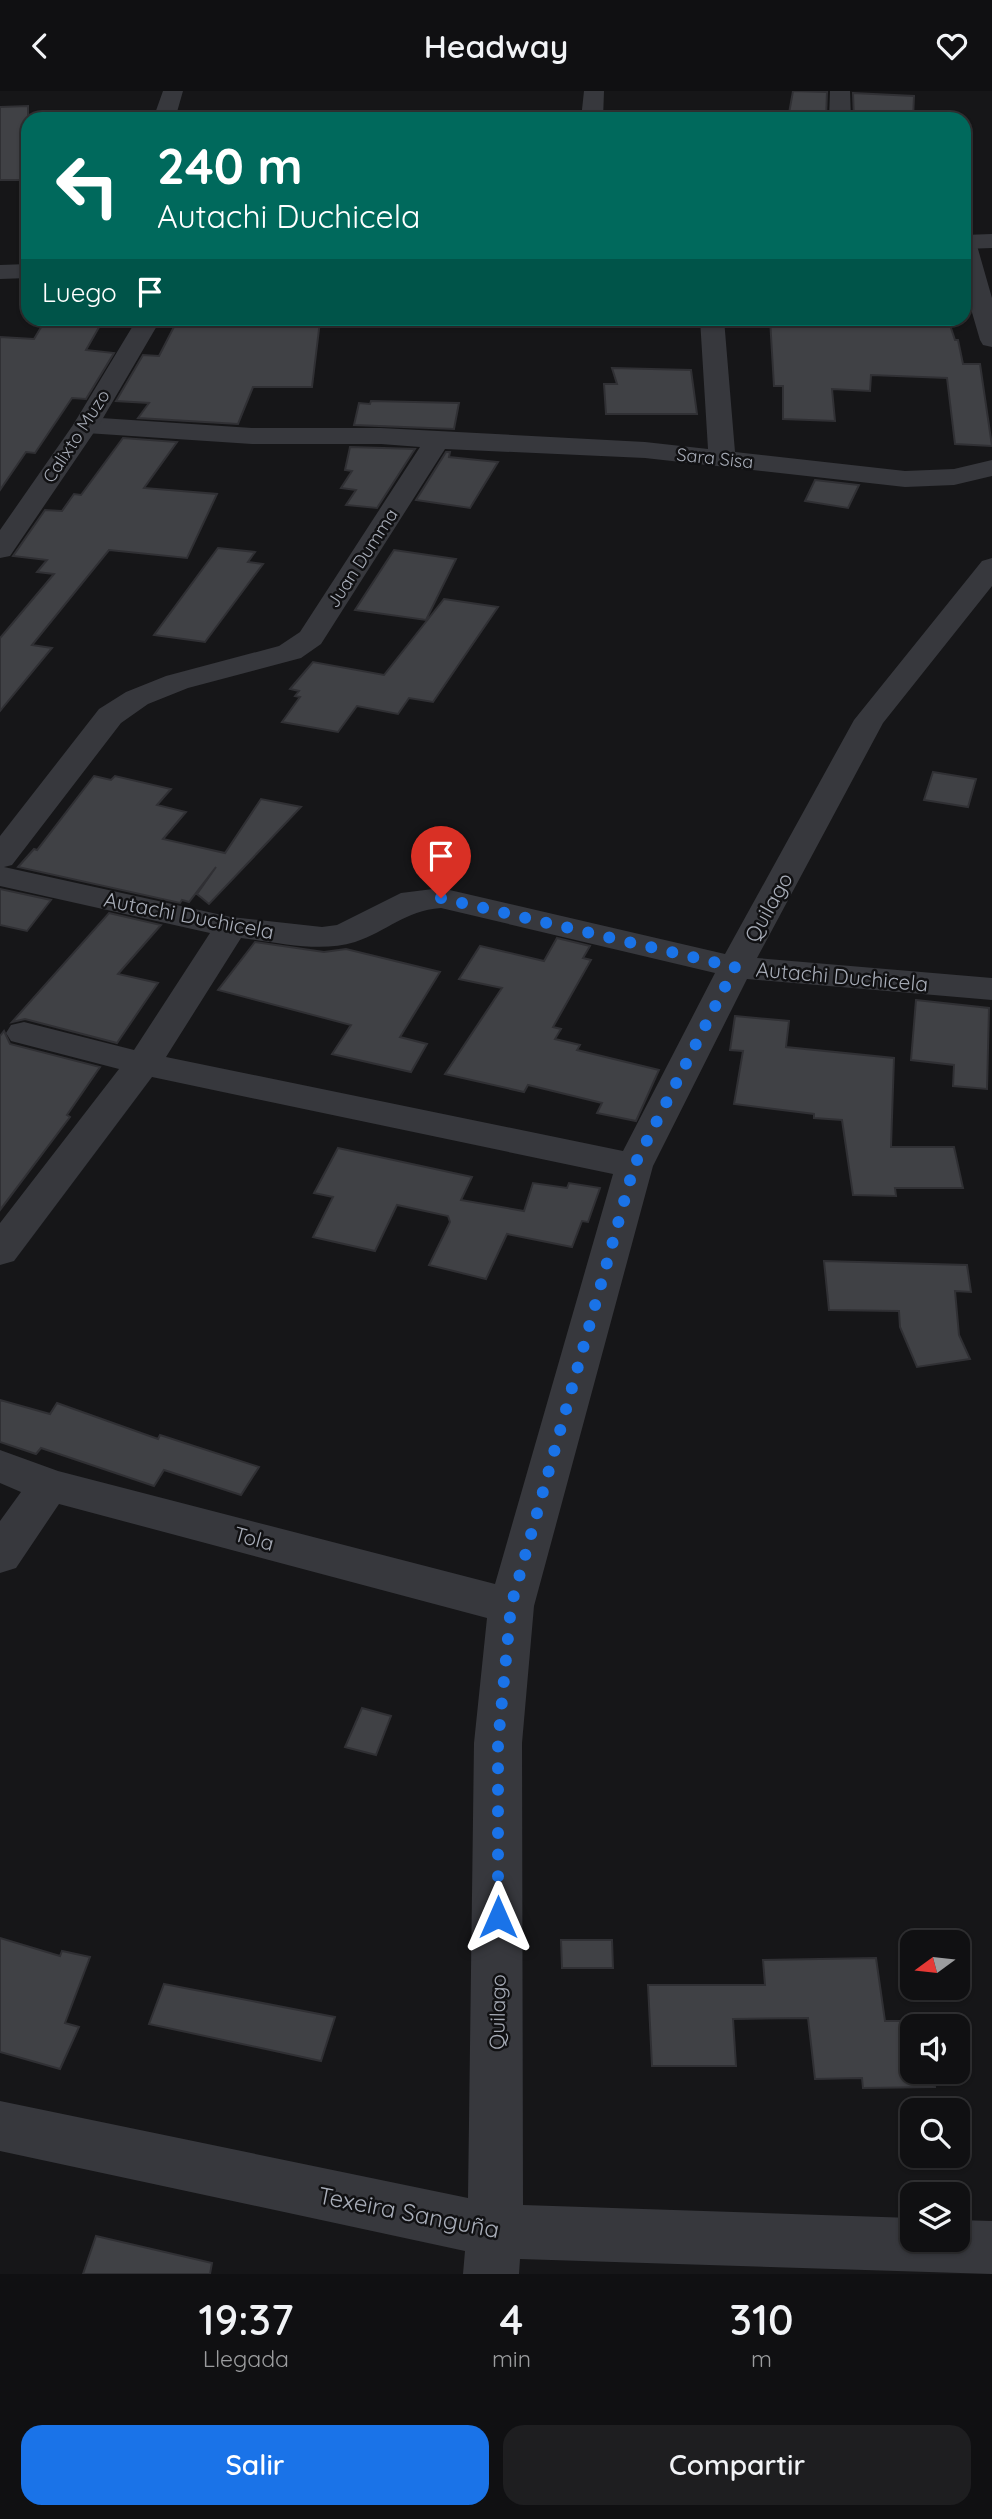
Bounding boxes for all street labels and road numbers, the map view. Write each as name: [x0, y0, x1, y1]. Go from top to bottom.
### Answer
street label: Calixto Muzo: [37, 385, 115, 487]
street label: Sara Sisa: [675, 443, 755, 473]
street label: Juan Dumma: [321, 504, 403, 612]
street label: Quilago: [738, 868, 798, 946]
street label: Autachi Duchicela: [102, 886, 276, 944]
street label: Autachi Duchicela: [755, 956, 929, 996]
street label: Tola: [231, 1520, 277, 1556]
street label: Quilago: [483, 1974, 511, 2050]
street label: Texeira Sanguña: [316, 2180, 502, 2244]

